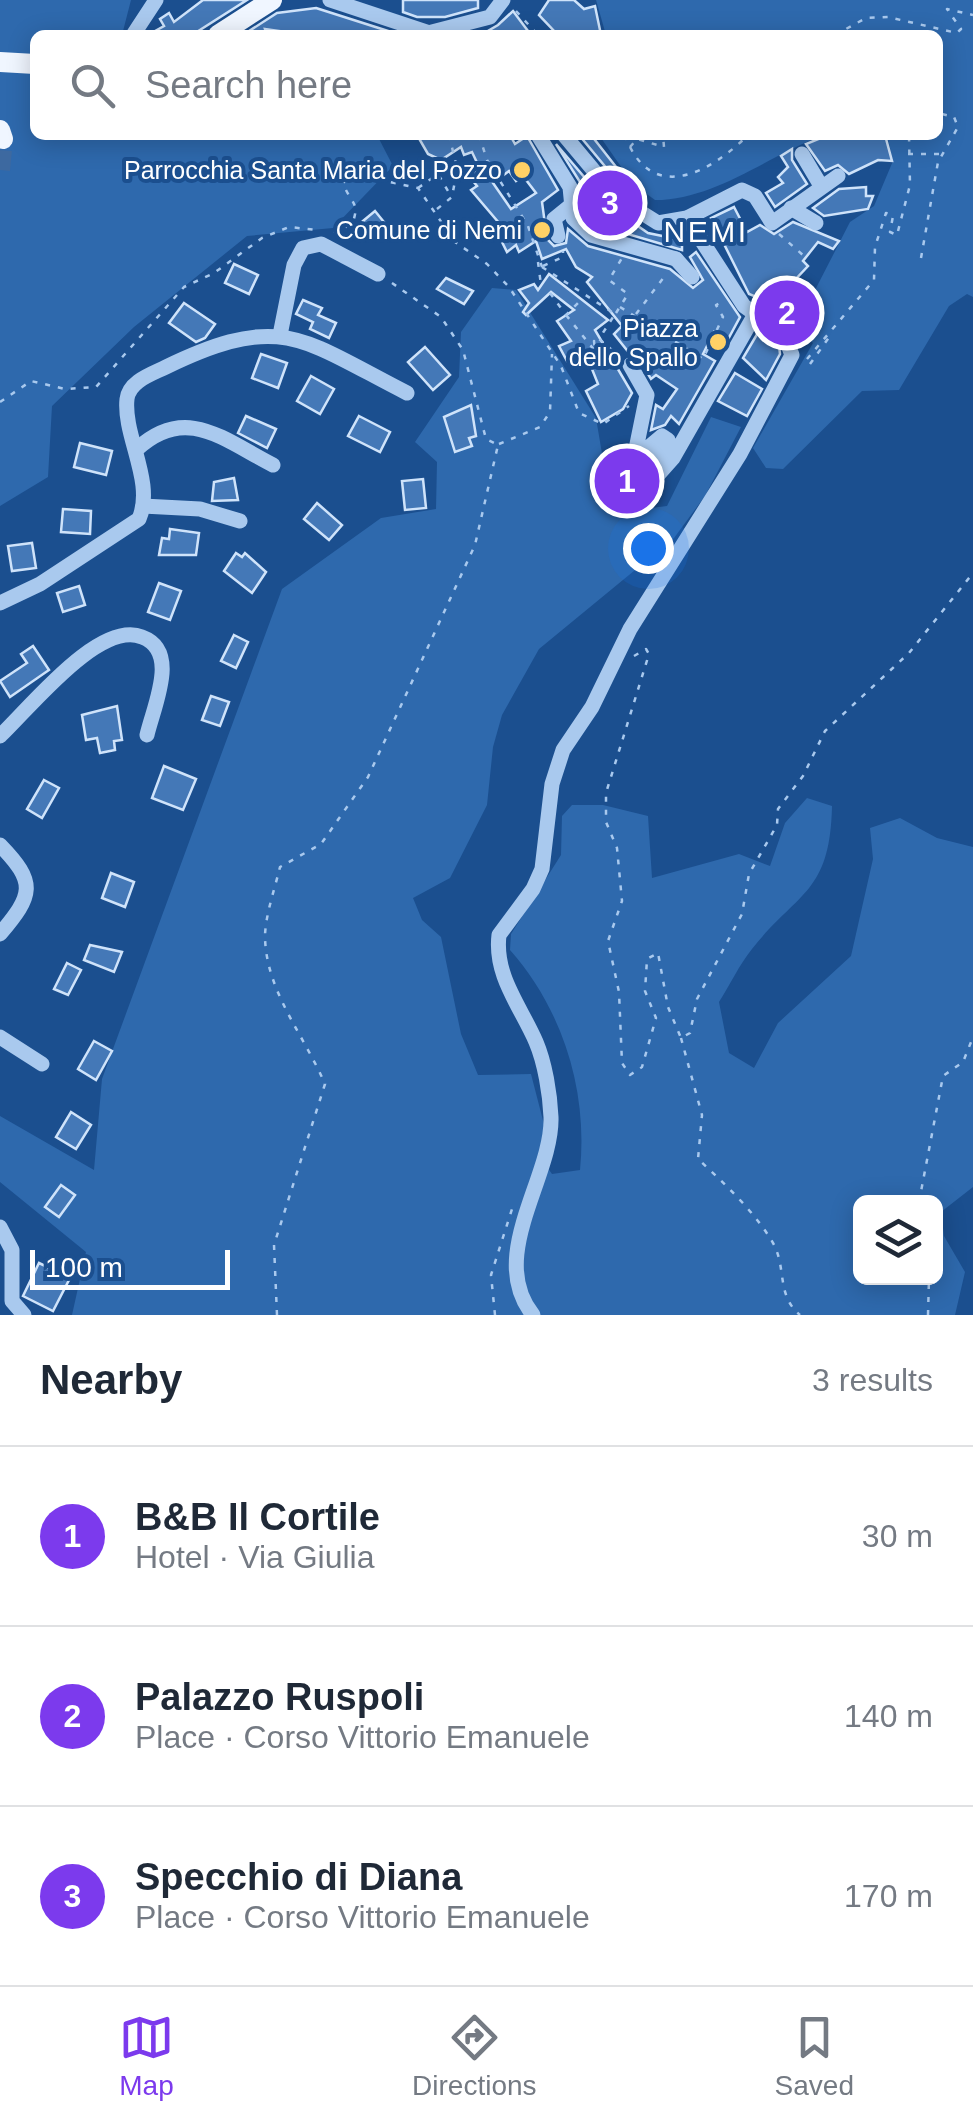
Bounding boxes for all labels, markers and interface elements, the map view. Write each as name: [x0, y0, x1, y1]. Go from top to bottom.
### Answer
search box: [30, 30, 943, 140]
icon: search: [65, 58, 120, 113]
text: Search here: [145, 64, 352, 106]
place label: Parrocchia Santa Maria del Pozzo: [124, 156, 502, 184]
marker: Parrocchia Santa Maria del Pozzo: [511, 159, 533, 181]
pin: 3: [578, 166, 642, 240]
district label: NEMI: [664, 215, 749, 248]
place label: Comune di Nemi: [336, 216, 522, 244]
marker: Comune di Nemi: [531, 219, 553, 241]
pin: 2: [754, 276, 820, 350]
place label: Piazza dello Spallo: [569, 314, 698, 371]
marker: Piazza dello Spallo: [707, 331, 729, 353]
pin: 1: [594, 444, 660, 518]
your location: [623, 523, 674, 574]
map controls: [853, 1195, 943, 1285]
button: layers: [853, 1195, 943, 1285]
scale bar: [30, 1245, 230, 1290]
text: 100 m: [45, 1252, 123, 1283]
text: Nearby: [40, 1356, 182, 1403]
text: 3 results: [812, 1362, 933, 1398]
text: B&B Il Cortile: [135, 1496, 380, 1538]
text: 1: [64, 1518, 81, 1554]
text: 30 m: [862, 1518, 933, 1554]
text: Hotel · Via Giulia: [135, 1539, 375, 1575]
text: Palazzo Ruspoli: [135, 1676, 424, 1718]
text: 2: [64, 1698, 81, 1734]
text: 140 m: [844, 1698, 933, 1734]
text: Place · Corso Vittorio Emanuele: [135, 1719, 590, 1755]
text: Specchio di Diana: [135, 1856, 462, 1898]
text: 3: [64, 1878, 81, 1914]
text: 170 m: [844, 1878, 933, 1914]
text: Place · Corso Vittorio Emanuele: [135, 1899, 590, 1935]
tab: Map: [119, 2010, 174, 2102]
tab: Directions: [412, 2010, 537, 2102]
tab: Saved: [775, 2010, 854, 2102]

